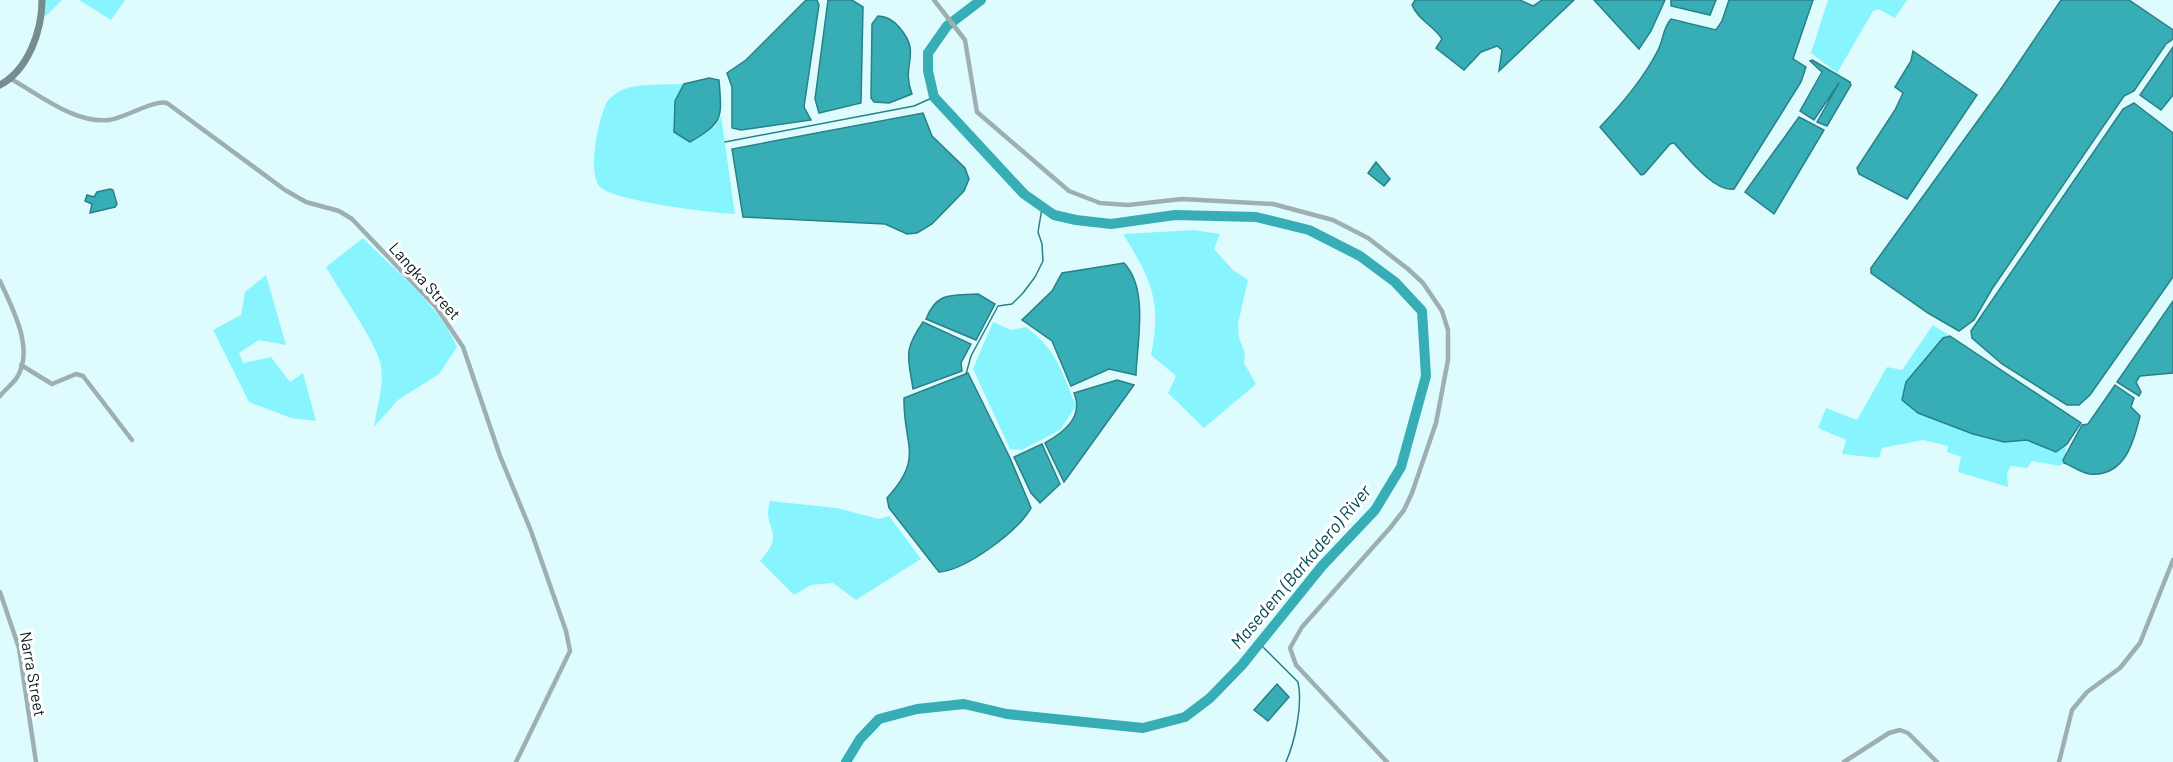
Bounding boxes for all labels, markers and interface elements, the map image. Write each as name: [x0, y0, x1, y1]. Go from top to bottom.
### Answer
street label: Langka Street: [386, 238, 465, 323]
water label: Masedem (Barkadero) River: [1225, 479, 1376, 653]
street label: Narra Street: [17, 630, 50, 718]

